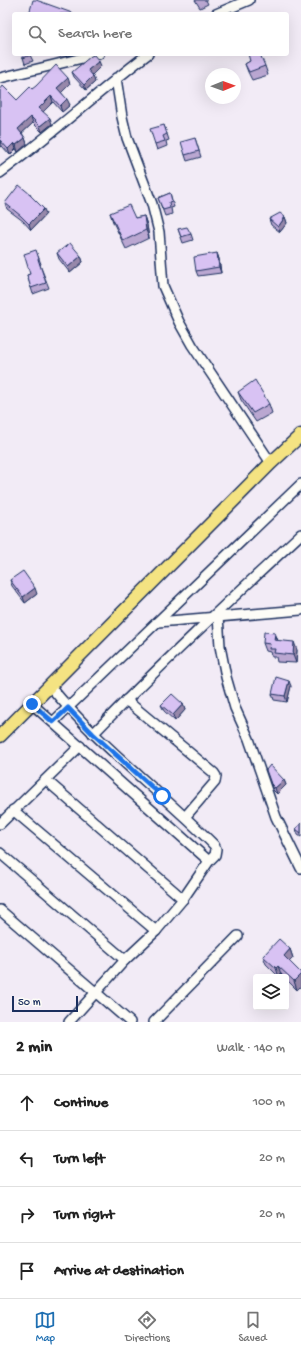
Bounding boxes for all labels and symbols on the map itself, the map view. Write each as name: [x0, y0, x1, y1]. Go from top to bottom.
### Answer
north arrow: [205, 68, 241, 104]
route end: [23, 695, 41, 713]
route start: [153, 787, 171, 805]
scale bar: [12, 994, 78, 1013]

